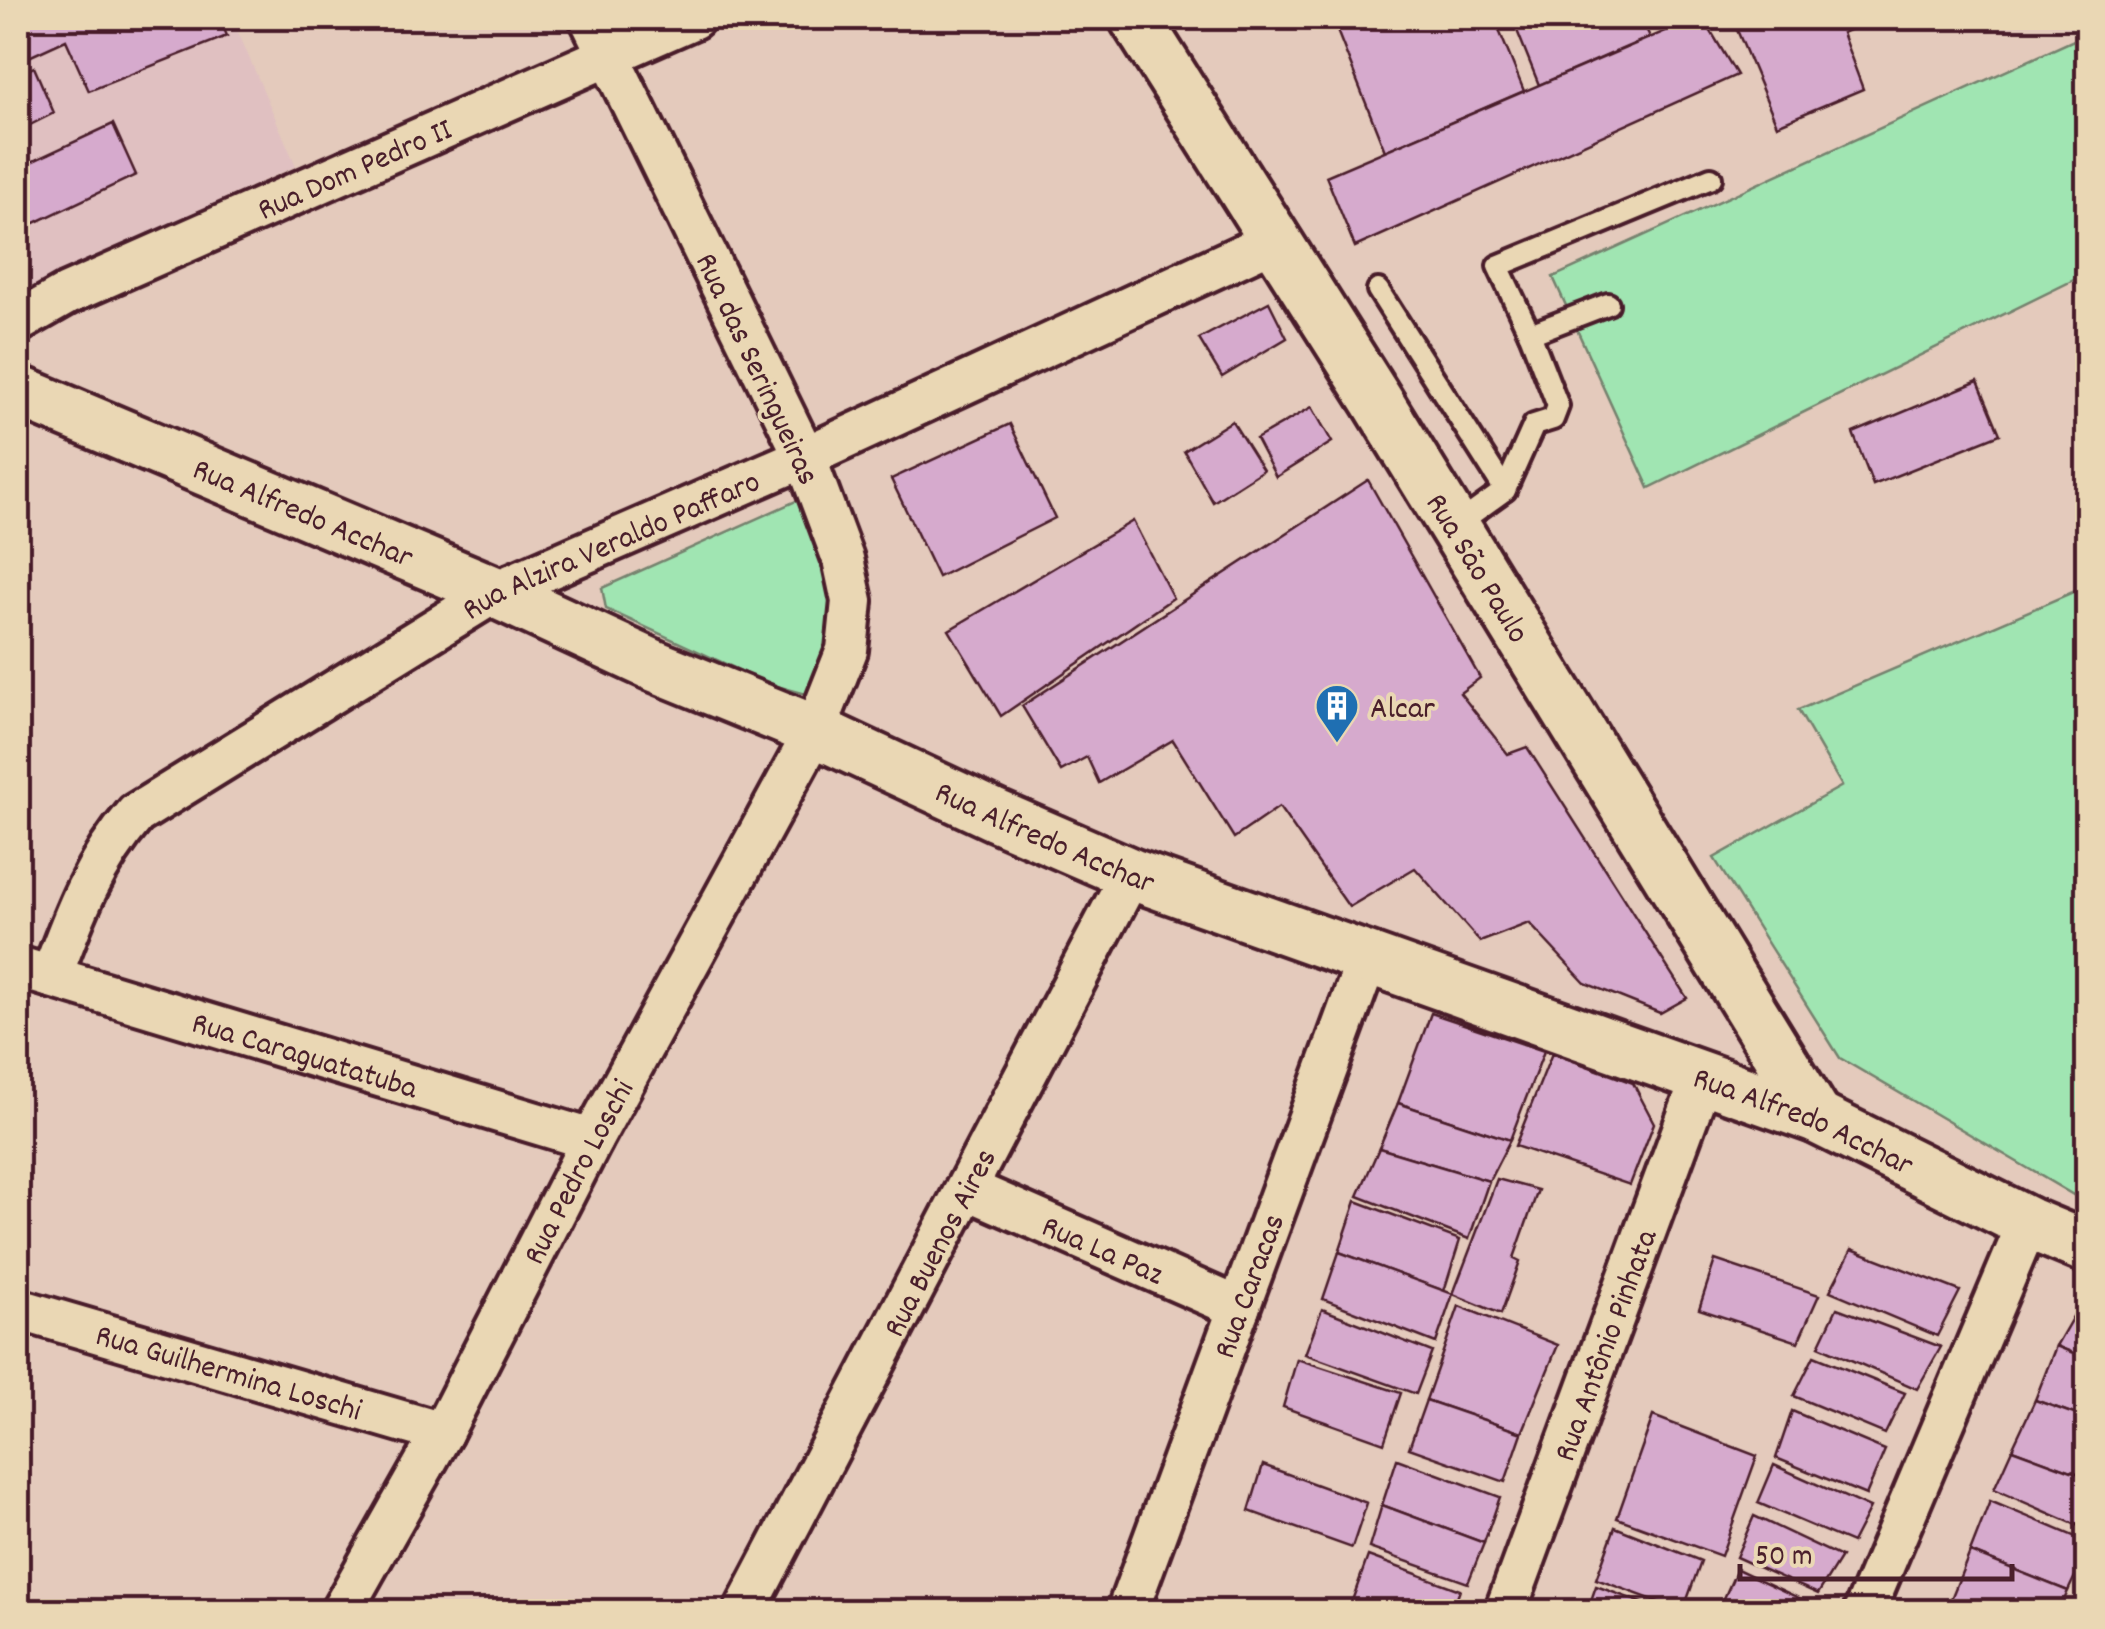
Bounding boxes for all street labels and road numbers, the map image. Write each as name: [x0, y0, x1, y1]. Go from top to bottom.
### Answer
street label: Rua Dom Pedro II: [251, 109, 461, 235]
street label: Rua das Seringueiras: [681, 246, 828, 494]
street label: Rua Alfredo Acchar: [184, 449, 419, 583]
street label: Rua Alzira Veraldo Paffaro: [455, 461, 768, 635]
street label: Rua São Paulo: [1411, 486, 1539, 654]
street label: Rua Alfredo Acchar: [926, 772, 1160, 909]
street label: Rua Caraguatatuba: [185, 1003, 423, 1114]
street label: Rua Alfredo Acchar: [1686, 1058, 1920, 1190]
street label: Rua Pedro Loschi: [514, 1073, 649, 1274]
street label: Rua Buenos Aires: [874, 1142, 1011, 1347]
street label: Rua La Paz: [1033, 1206, 1170, 1300]
street label: Rua Caracas: [1204, 1208, 1300, 1366]
street label: Rua Antônio Pinhata: [1545, 1223, 1672, 1469]
street label: Rua Guilhermina Loschi: [89, 1315, 366, 1436]

